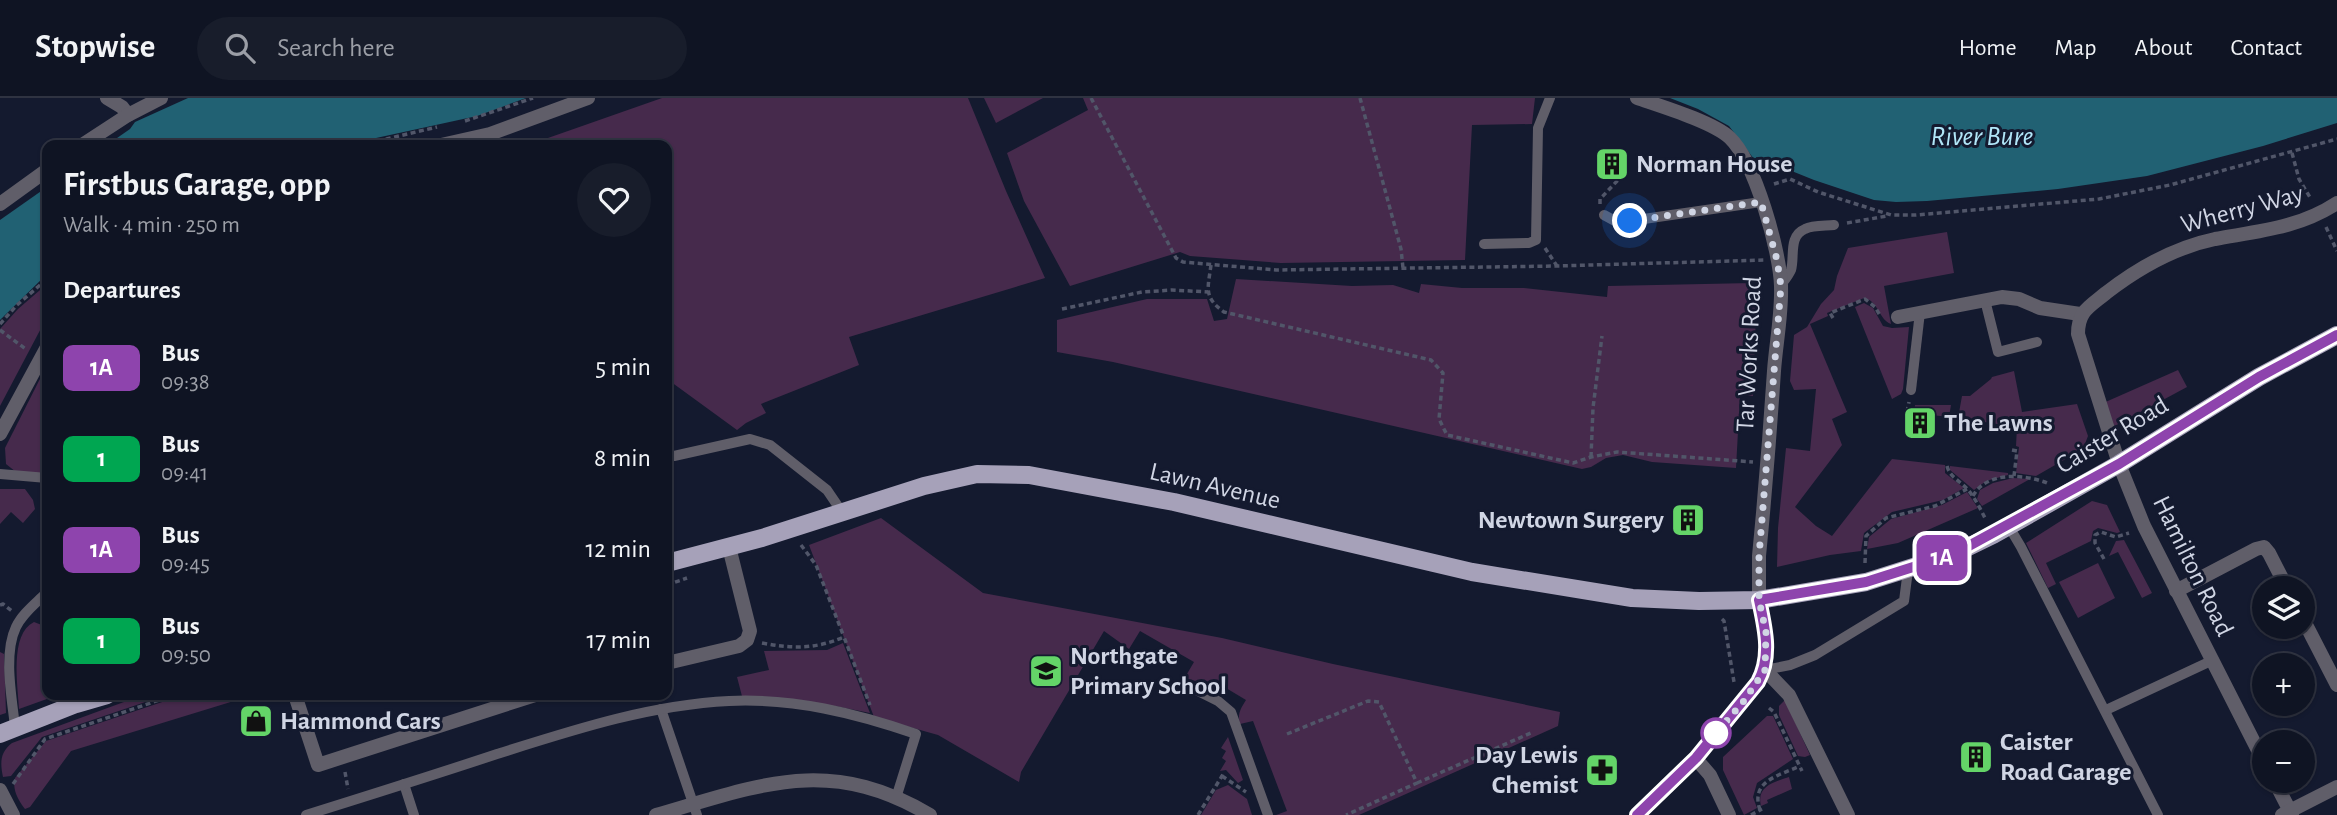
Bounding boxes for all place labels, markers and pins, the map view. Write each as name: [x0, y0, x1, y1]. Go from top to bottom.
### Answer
building icon: Norman House: [1593, 145, 1631, 183]
place label: Norman House: [1636, 151, 1793, 177]
building icon: The Lawns: [1901, 404, 1939, 442]
place label: The Lawns: [1944, 410, 2053, 436]
building icon: Newtown Surgery: [1669, 501, 1707, 539]
place label: Newtown Surgery: [1478, 507, 1664, 533]
place label: Northgate Primary School: [1070, 643, 1227, 699]
school or university icon: Northgate Primary School: [1027, 652, 1065, 690]
shop icon: Hammond Cars: [237, 702, 275, 740]
place label: Hammond Cars: [280, 708, 441, 734]
unlabelled marker: [1701, 718, 1731, 748]
place label: Caister Road Garage: [2000, 729, 2132, 785]
building icon: Caister Road Garage: [1957, 738, 1995, 776]
place label: Day Lewis Chemist: [1475, 742, 1578, 798]
pharmacy icon: Day Lewis Chemist: [1583, 751, 1621, 789]

